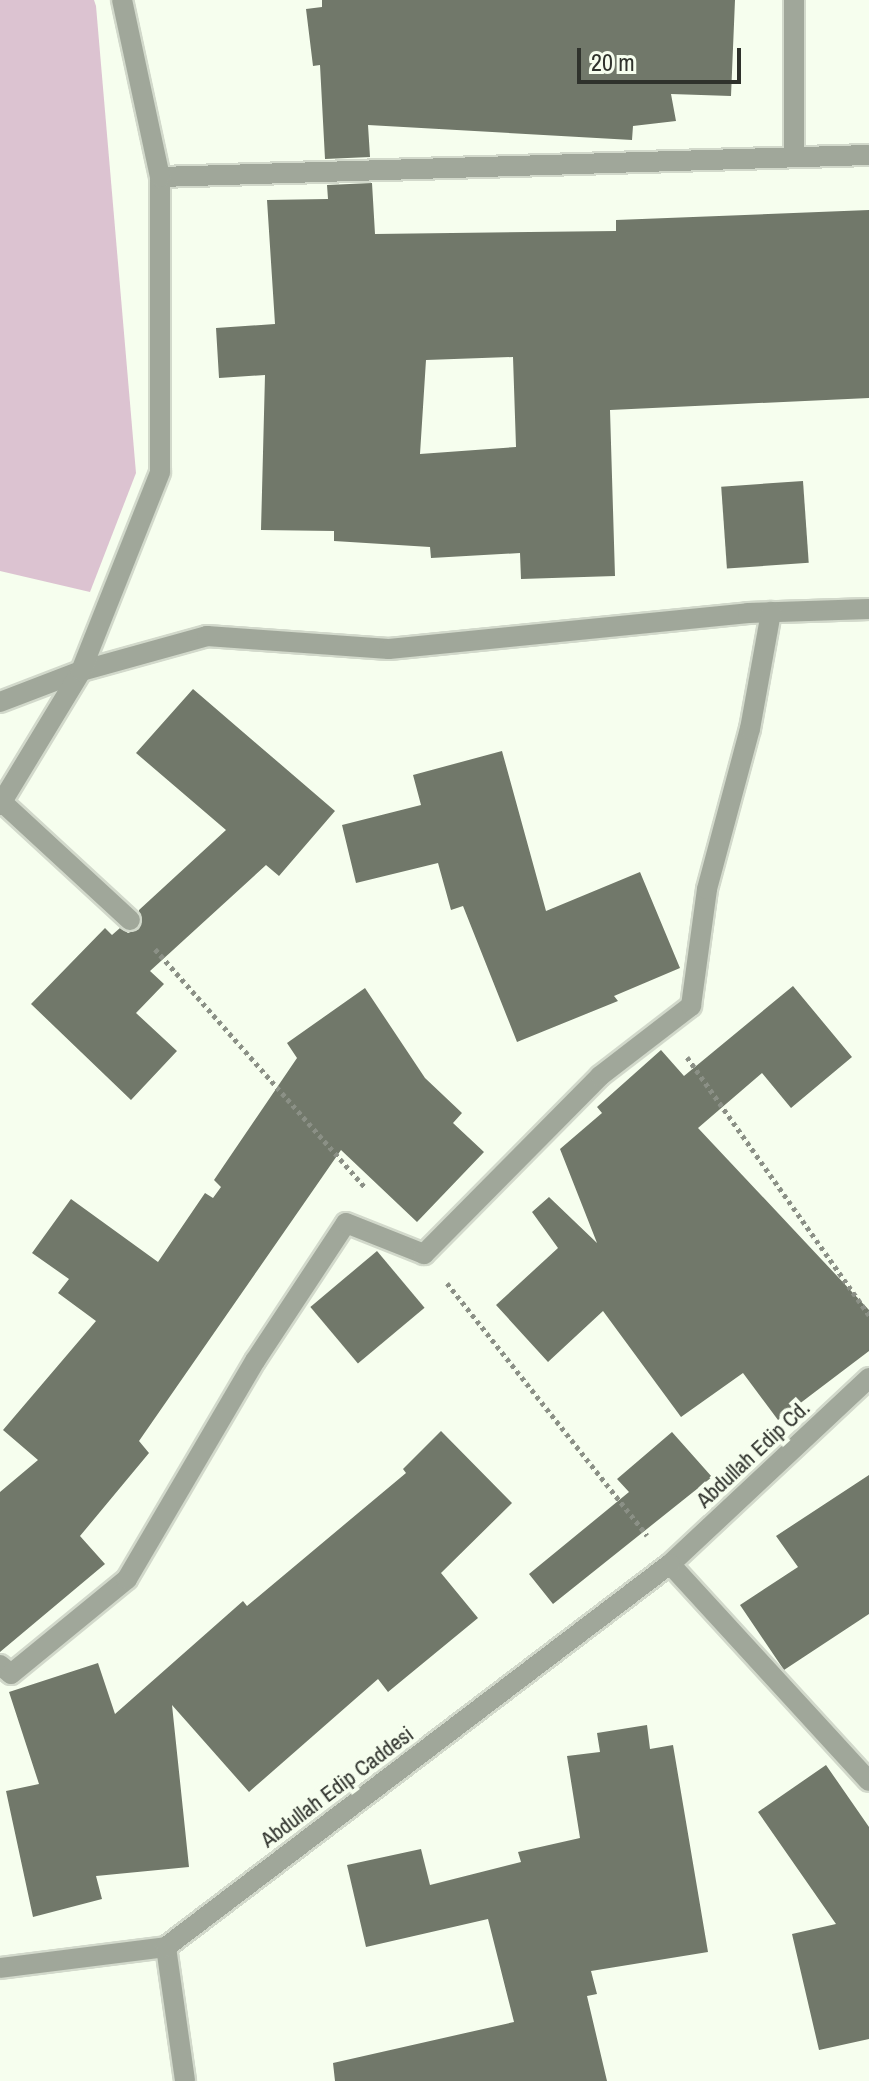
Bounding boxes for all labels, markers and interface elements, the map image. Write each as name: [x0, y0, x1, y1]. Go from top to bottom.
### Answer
scale bar: [581, 32, 745, 82]
text: 20 m: [591, 46, 635, 78]
street label: Abdullah Edip Cd.: [691, 1395, 815, 1513]
street label: Abdullah Edip Caddesi: [255, 1721, 419, 1853]

